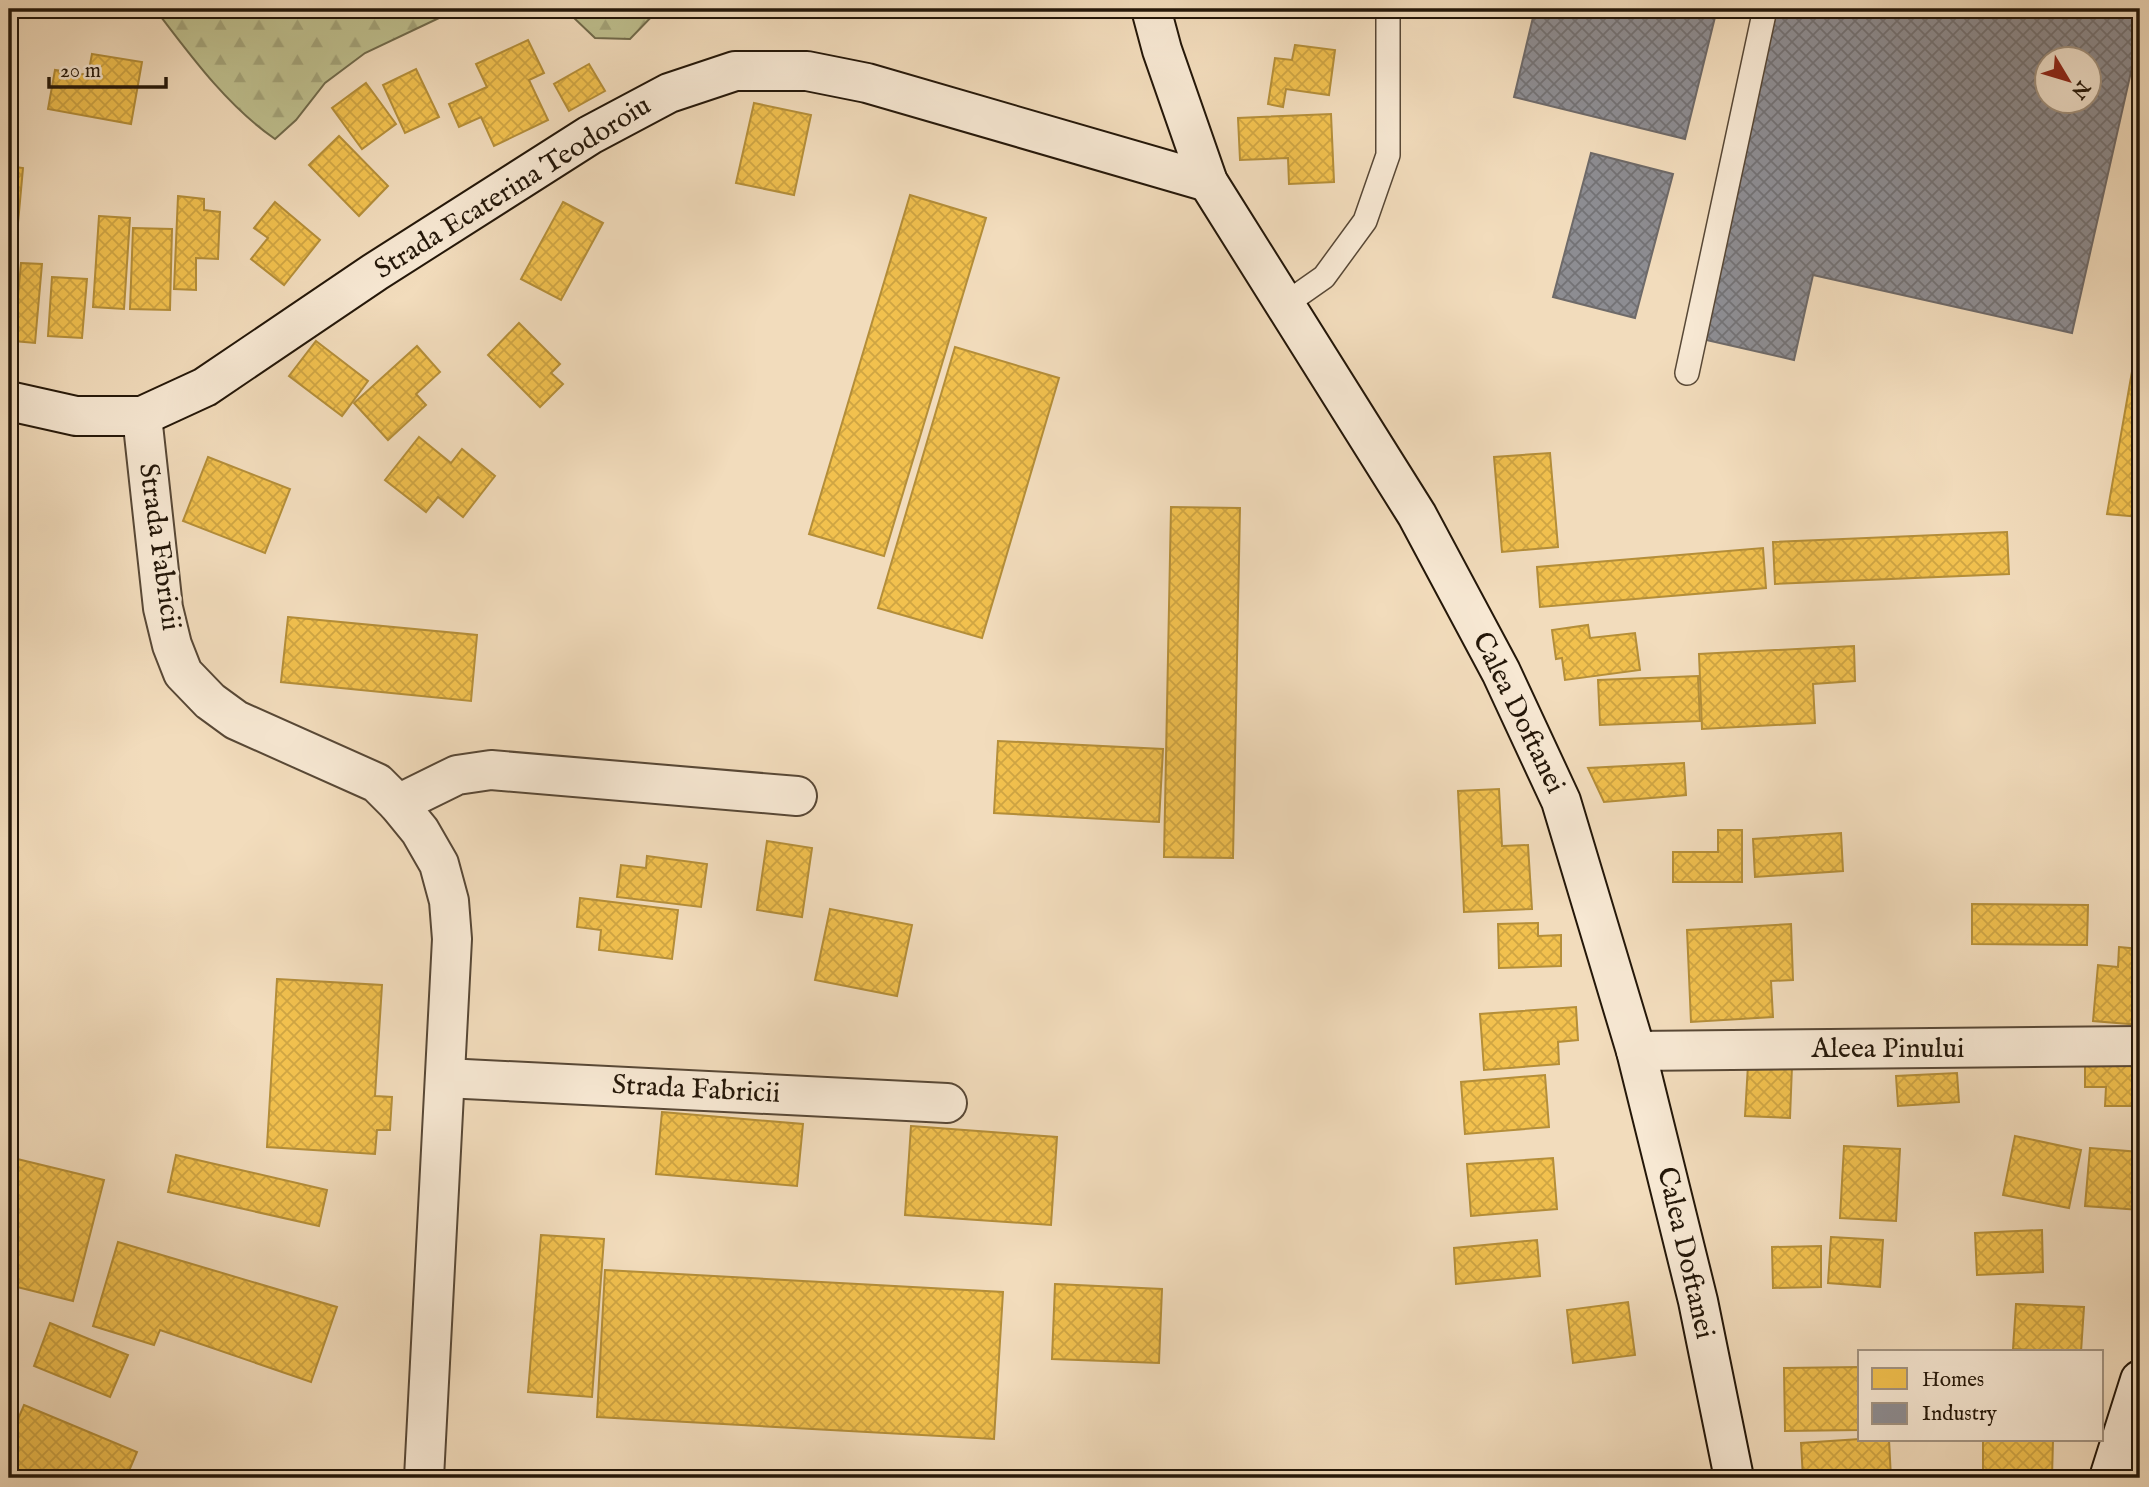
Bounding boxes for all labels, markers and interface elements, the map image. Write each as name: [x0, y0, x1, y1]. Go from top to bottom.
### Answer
scale bar: [49, 46, 166, 90]
north arrow: [2034, 46, 2104, 116]
text: 20 m: [60, 58, 101, 85]
text: N: [2065, 75, 2095, 104]
street label: Strada Ecaterina Teodoroiu: [368, 89, 658, 287]
street label: Strada Fabricii: [130, 461, 188, 633]
street label: Calea Doftanei: [1464, 627, 1572, 799]
street label: Aleea Pinului: [1811, 1032, 1964, 1067]
street label: Strada Fabricii: [611, 1068, 781, 1112]
street label: Calea Doftanei: [1648, 1164, 1722, 1342]
legend: [1858, 1350, 2104, 1442]
text: Homes: [1922, 1367, 1984, 1394]
text: Industry: [1922, 1401, 1998, 1428]

